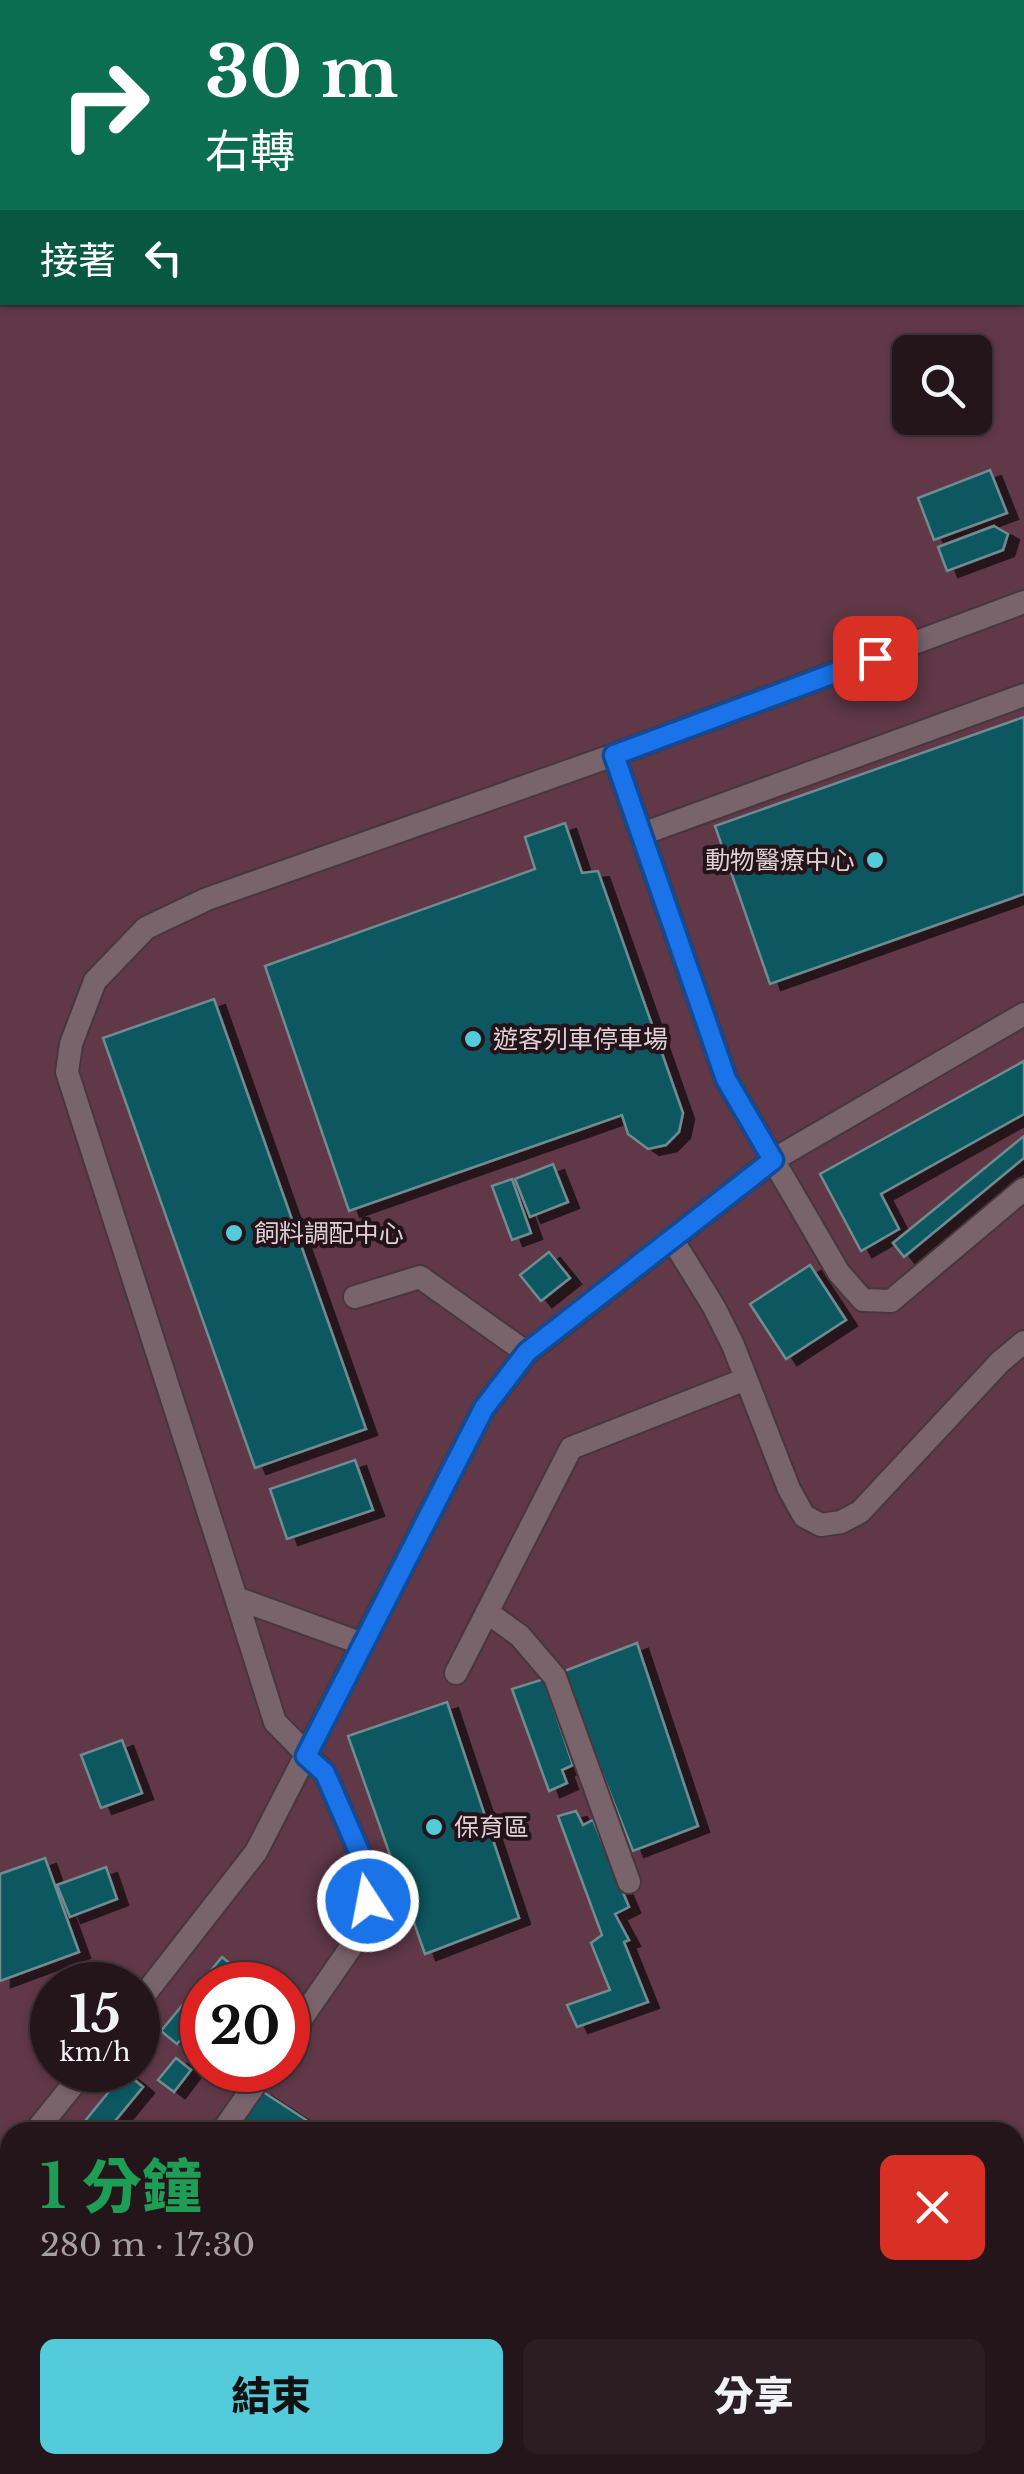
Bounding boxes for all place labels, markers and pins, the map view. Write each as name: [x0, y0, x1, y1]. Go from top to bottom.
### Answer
pin: [833, 616, 918, 701]
place label: 動物醫療中心: [705, 845, 855, 876]
marker: 動物醫療中心: [864, 849, 886, 871]
place label: 遊客列車停車場: [493, 1024, 668, 1055]
marker: 遊客列車停車場: [462, 1028, 484, 1050]
place label: 飼料調配中心: [254, 1218, 404, 1249]
marker: 飼料調配中心: [223, 1222, 245, 1244]
place label: 保育區: [454, 1812, 529, 1843]
marker: 保育區: [423, 1816, 445, 1838]

